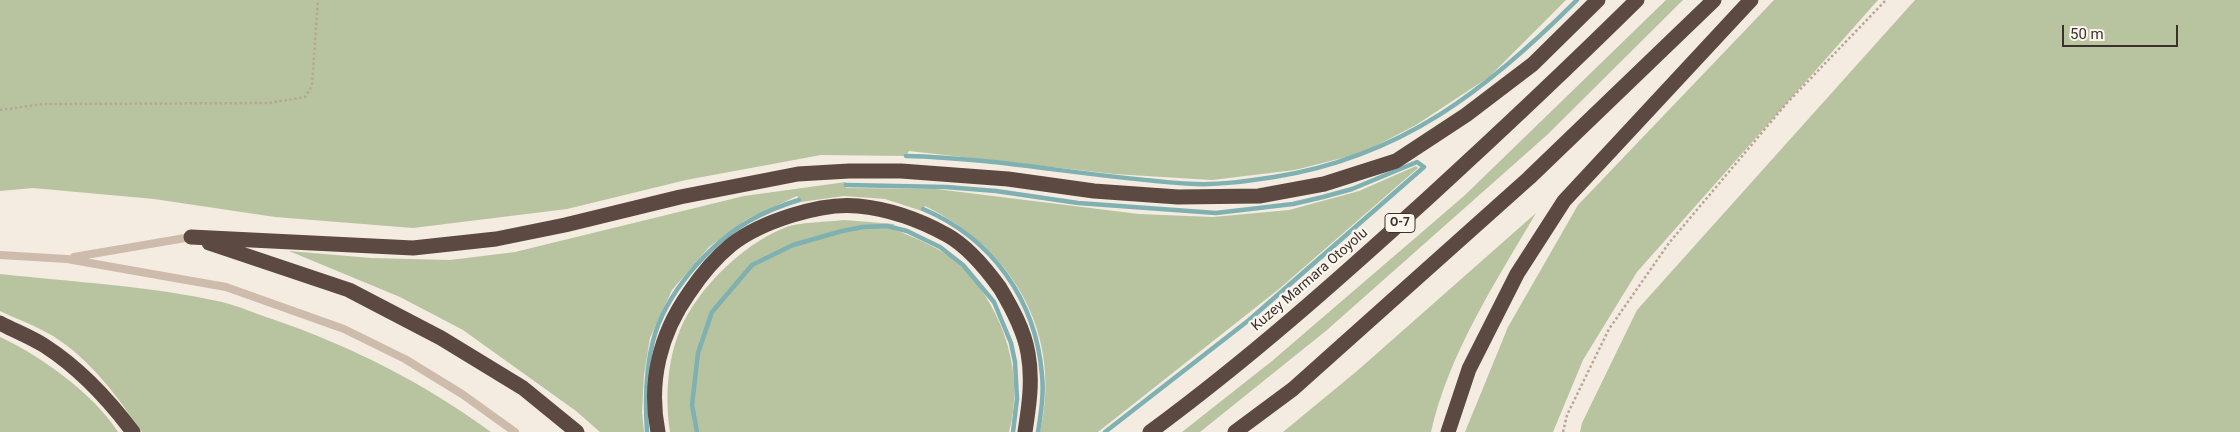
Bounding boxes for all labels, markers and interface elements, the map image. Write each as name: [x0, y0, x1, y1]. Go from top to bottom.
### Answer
scale bar: [2065, 15, 2181, 47]
text: 50 m: [2070, 25, 2104, 43]
road number: O-7: [1385, 214, 1415, 232]
street label: Kuzey Marmara Otoyolu: [1249, 225, 1371, 335]

